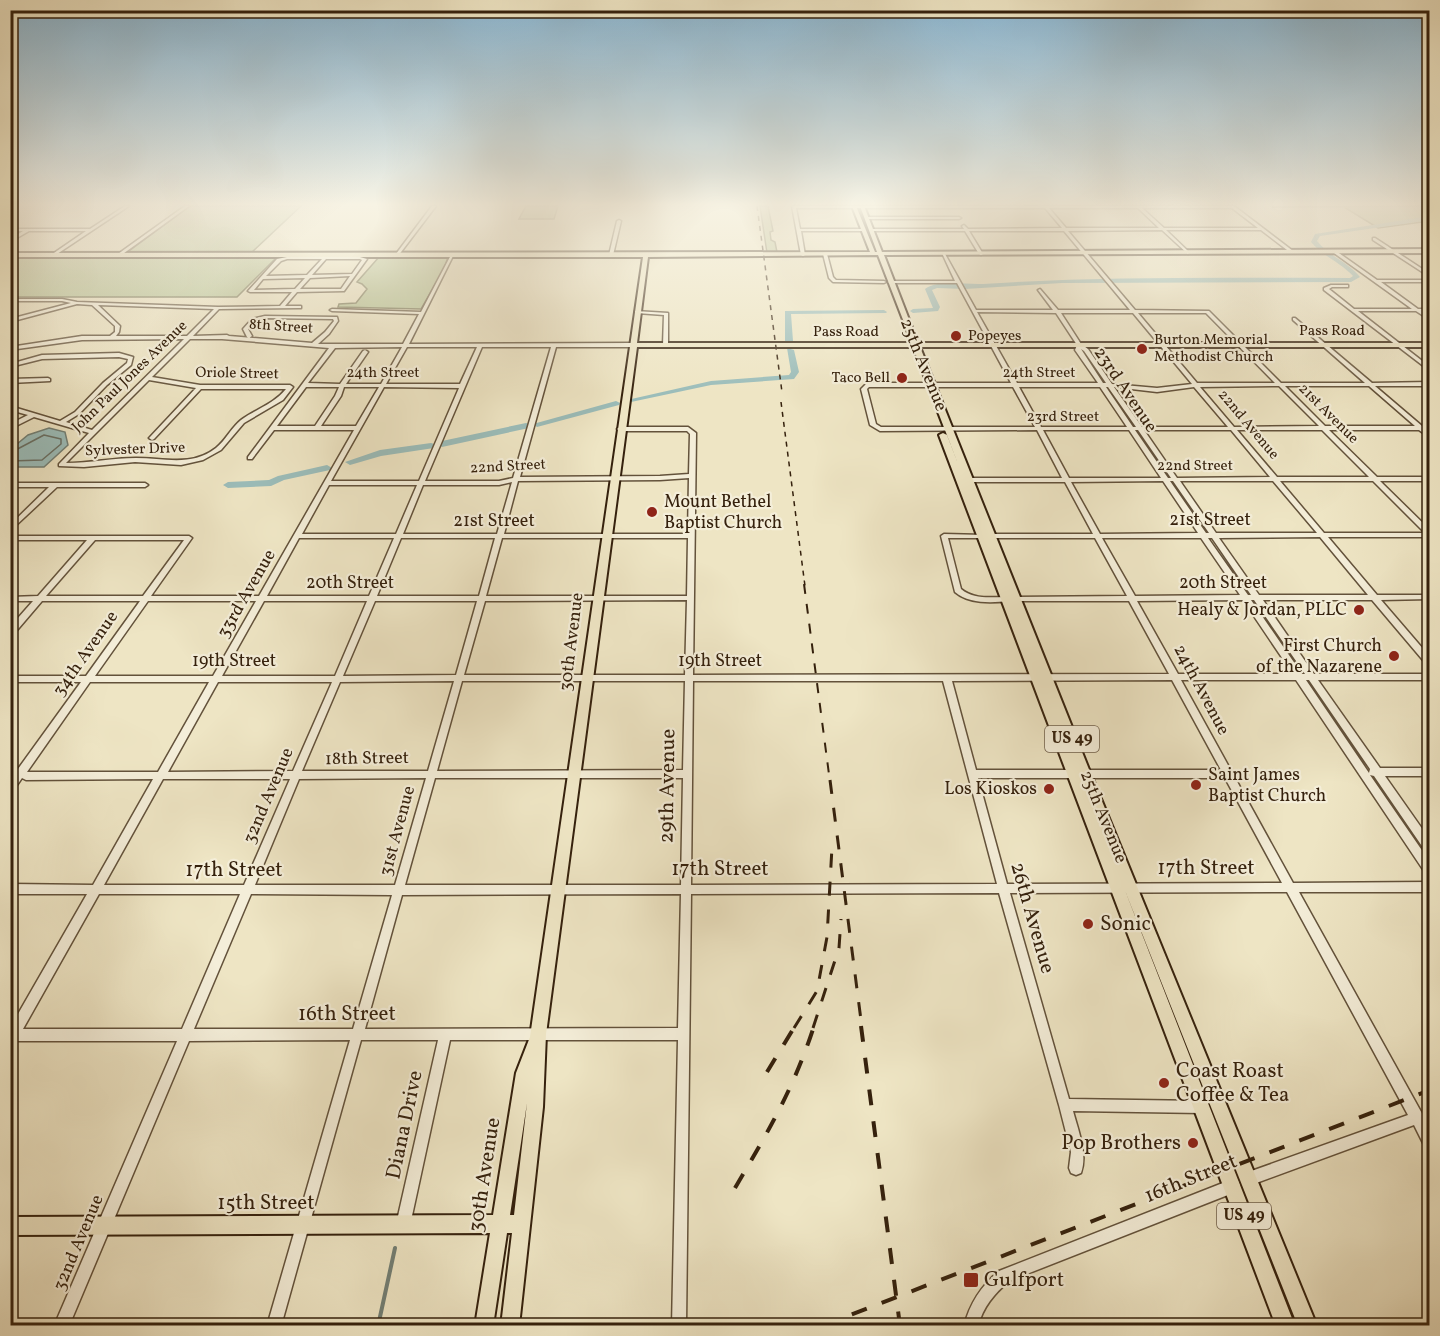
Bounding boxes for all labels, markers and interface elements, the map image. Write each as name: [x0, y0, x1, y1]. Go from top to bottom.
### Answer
street label: 8th Street: [248, 314, 314, 340]
street label: 25th Avenue: [893, 315, 953, 415]
street label: John Paul Jones Avenue: [68, 316, 192, 438]
street label: Pass Road: [1299, 321, 1365, 342]
street label: Pass Road: [813, 322, 879, 343]
place label: Popeyes: [968, 326, 1021, 347]
marker: Popeyes: [949, 329, 963, 343]
place label: Burton Memorial Methodist Church: [1154, 330, 1273, 368]
street label: 23rd Avenue: [1087, 342, 1163, 438]
marker: Burton Memorial Methodist Church: [1135, 342, 1149, 356]
street label: Oriole Street: [195, 363, 279, 385]
street label: 24th Street: [346, 363, 420, 384]
street label: 24th Street: [1002, 363, 1076, 384]
place label: Taco Bell: [832, 368, 890, 389]
marker: Taco Bell: [895, 371, 909, 385]
street label: 21st Avenue: [1293, 379, 1363, 449]
street label: 22nd Avenue: [1212, 385, 1284, 465]
street label: 23rd Street: [1027, 407, 1099, 428]
street label: Sylvester Drive: [85, 438, 185, 462]
street label: 22nd Street: [470, 455, 546, 479]
street label: 22nd Street: [1157, 456, 1233, 477]
place label: Mount Bethel Baptist Church: [664, 490, 783, 536]
marker: Mount Bethel Baptist Church: [645, 505, 659, 519]
street label: 21st Street: [1169, 508, 1251, 533]
street label: 21st Street: [453, 509, 535, 534]
street label: 33rd Avenue: [212, 545, 282, 643]
street label: 20th Street: [306, 571, 394, 596]
street label: 20th Street: [1179, 571, 1267, 596]
street label: 30th Avenue: [554, 591, 590, 693]
place label: Healy & Jordan, PLLC: [1177, 598, 1347, 623]
marker: Healy & Jordan, PLLC: [1352, 603, 1366, 617]
street label: 34th Avenue: [47, 606, 125, 702]
place label: First Church of the Nazarene: [1256, 634, 1382, 680]
street label: 24th Avenue: [1167, 640, 1235, 740]
street label: 19th Street: [192, 649, 276, 674]
street label: 19th Street: [678, 649, 762, 674]
marker: First Church of the Nazarene: [1387, 649, 1401, 663]
road number: US 49: [1045, 726, 1099, 752]
street label: 29th Avenue: [653, 728, 683, 844]
street label: 32nd Avenue: [238, 744, 300, 848]
street label: 18th Street: [325, 746, 409, 772]
place label: Saint James Baptist Church: [1208, 763, 1327, 809]
street label: 25th Avenue: [1073, 767, 1133, 867]
place label: Los Kioskos: [944, 777, 1037, 802]
marker: Saint James Baptist Church: [1189, 778, 1203, 792]
marker: Los Kioskos: [1042, 782, 1056, 796]
street label: 31st Avenue: [374, 783, 422, 879]
street label: 17th Street: [1157, 854, 1255, 883]
street label: 17th Street: [671, 855, 769, 884]
street label: 17th Street: [185, 856, 283, 885]
street label: 26th Avenue: [1002, 859, 1062, 977]
place label: Sonic: [1100, 910, 1151, 939]
marker: Sonic: [1081, 917, 1095, 931]
street label: 16th Street: [298, 1000, 396, 1029]
place label: Coast Roast Coffee & Tea: [1176, 1057, 1289, 1110]
street label: Diana Drive: [379, 1068, 431, 1182]
marker: Coast Roast Coffee & Tea: [1157, 1076, 1171, 1090]
street label: 30th Avenue: [462, 1116, 508, 1234]
place label: Pop Brothers: [1061, 1129, 1181, 1158]
marker: Pop Brothers: [1186, 1136, 1200, 1150]
street label: 16th Street: [1140, 1147, 1242, 1211]
street label: 15th Street: [217, 1189, 315, 1218]
street label: 32nd Avenue: [48, 1191, 110, 1295]
road number: US 49: [1217, 1203, 1271, 1229]
place label: Gulfport: [984, 1266, 1064, 1295]
marker: Gulfport: [962, 1271, 980, 1289]

